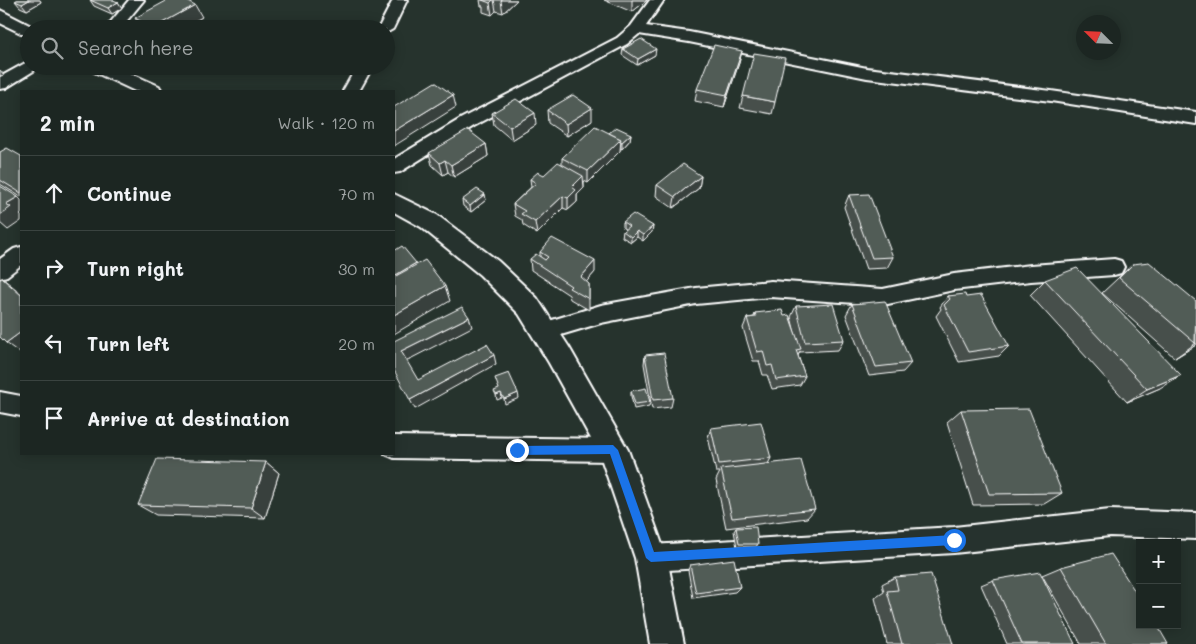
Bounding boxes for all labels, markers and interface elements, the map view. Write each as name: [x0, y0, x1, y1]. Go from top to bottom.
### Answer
north arrow: [1076, 15, 1121, 60]
search box: [20, 20, 395, 75]
icon: search: [38, 34, 66, 62]
text: Search here: [78, 35, 194, 60]
text: 2 min: [40, 109, 95, 136]
text: Walk · 120 m: [277, 112, 375, 133]
icon: ahead: [40, 179, 68, 207]
text: Continue: [87, 181, 172, 206]
text: 70 m: [338, 183, 375, 204]
icon: right: [40, 254, 68, 282]
text: Turn right: [87, 256, 184, 281]
text: 30 m: [338, 258, 375, 279]
icon: left: [40, 329, 68, 357]
text: Turn left: [87, 331, 170, 356]
text: 20 m: [338, 333, 375, 354]
icon: arrive: [40, 404, 68, 432]
text: Arrive at destination: [87, 406, 290, 431]
route end: [506, 439, 529, 462]
route start: [943, 529, 966, 552]
map controls: [1136, 539, 1181, 629]
button: +: [1136, 539, 1181, 584]
button: −: [1136, 584, 1181, 629]

